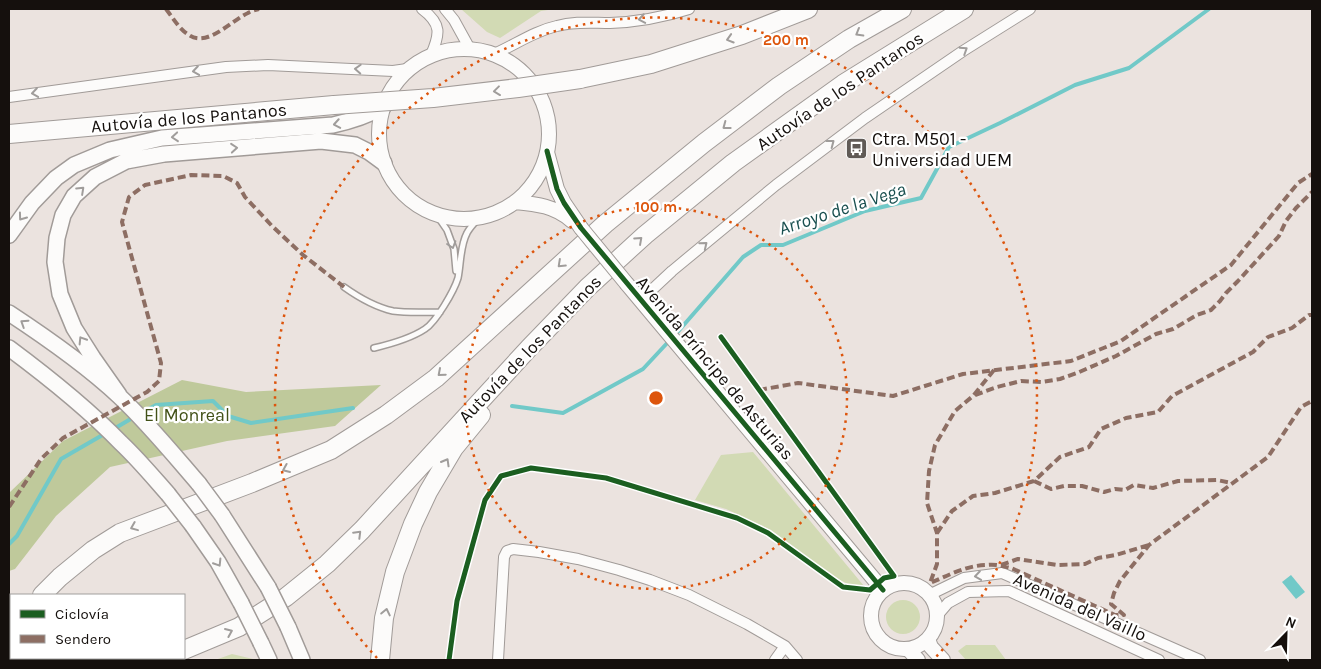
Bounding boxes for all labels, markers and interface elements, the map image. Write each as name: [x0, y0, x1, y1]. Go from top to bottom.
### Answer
one-way arrow: [637, 14, 646, 24]
street label: Autovía de los Pantanos: [752, 27, 928, 155]
one-way arrow: [856, 27, 865, 37]
text: 200 m: [763, 31, 809, 49]
one-way arrow: [726, 33, 734, 43]
one-way arrow: [959, 47, 968, 56]
one-way arrow: [354, 64, 362, 75]
one-way arrow: [192, 65, 200, 76]
one-way arrow: [492, 85, 500, 96]
one-way arrow: [31, 88, 39, 98]
street label: Autovía de los Pantanos: [90, 98, 288, 138]
one-way arrow: [333, 118, 342, 128]
one-way arrow: [723, 121, 732, 129]
place label: Ctra. M501 - Universidad UEM: [872, 128, 1012, 171]
one-way arrow: [171, 132, 179, 143]
bus stop icon: Ctra. M501 - Universidad UEM: [844, 137, 868, 161]
one-way arrow: [825, 141, 834, 149]
one-way arrow: [230, 143, 238, 154]
water label: Arroyo de la Vega: [776, 178, 909, 240]
one-way arrow: [75, 187, 84, 196]
text: 100 m: [635, 198, 677, 216]
one-way arrow: [19, 211, 28, 221]
one-way arrow: [634, 237, 643, 246]
one-way arrow: [446, 240, 456, 249]
one-way arrow: [698, 242, 707, 250]
one-way arrow: [558, 258, 567, 267]
street label: Autovía de los Pantanos: [454, 271, 606, 427]
street label: Avenida Príncipe de Asturias: [631, 271, 799, 465]
one-way arrow: [20, 320, 30, 329]
one-way arrow: [78, 336, 88, 345]
one-way arrow: [437, 367, 446, 376]
centre of rings: [647, 389, 665, 407]
park label: El Monreal: [144, 404, 230, 426]
one-way arrow: [439, 458, 449, 467]
one-way arrow: [282, 463, 291, 473]
one-way arrow: [131, 522, 139, 532]
one-way arrow: [352, 531, 361, 540]
one-way arrow: [212, 558, 222, 567]
street label: Avenida del Vaillo: [1010, 568, 1150, 646]
one-way arrow: [973, 571, 982, 581]
legend: [10, 594, 185, 659]
text: Ciclovía: [55, 605, 109, 623]
one-way arrow: [380, 607, 391, 616]
north arrow: [1261, 609, 1311, 659]
text: N: [1283, 613, 1299, 632]
one-way arrow: [224, 627, 233, 638]
text: Sendero: [55, 630, 111, 648]

